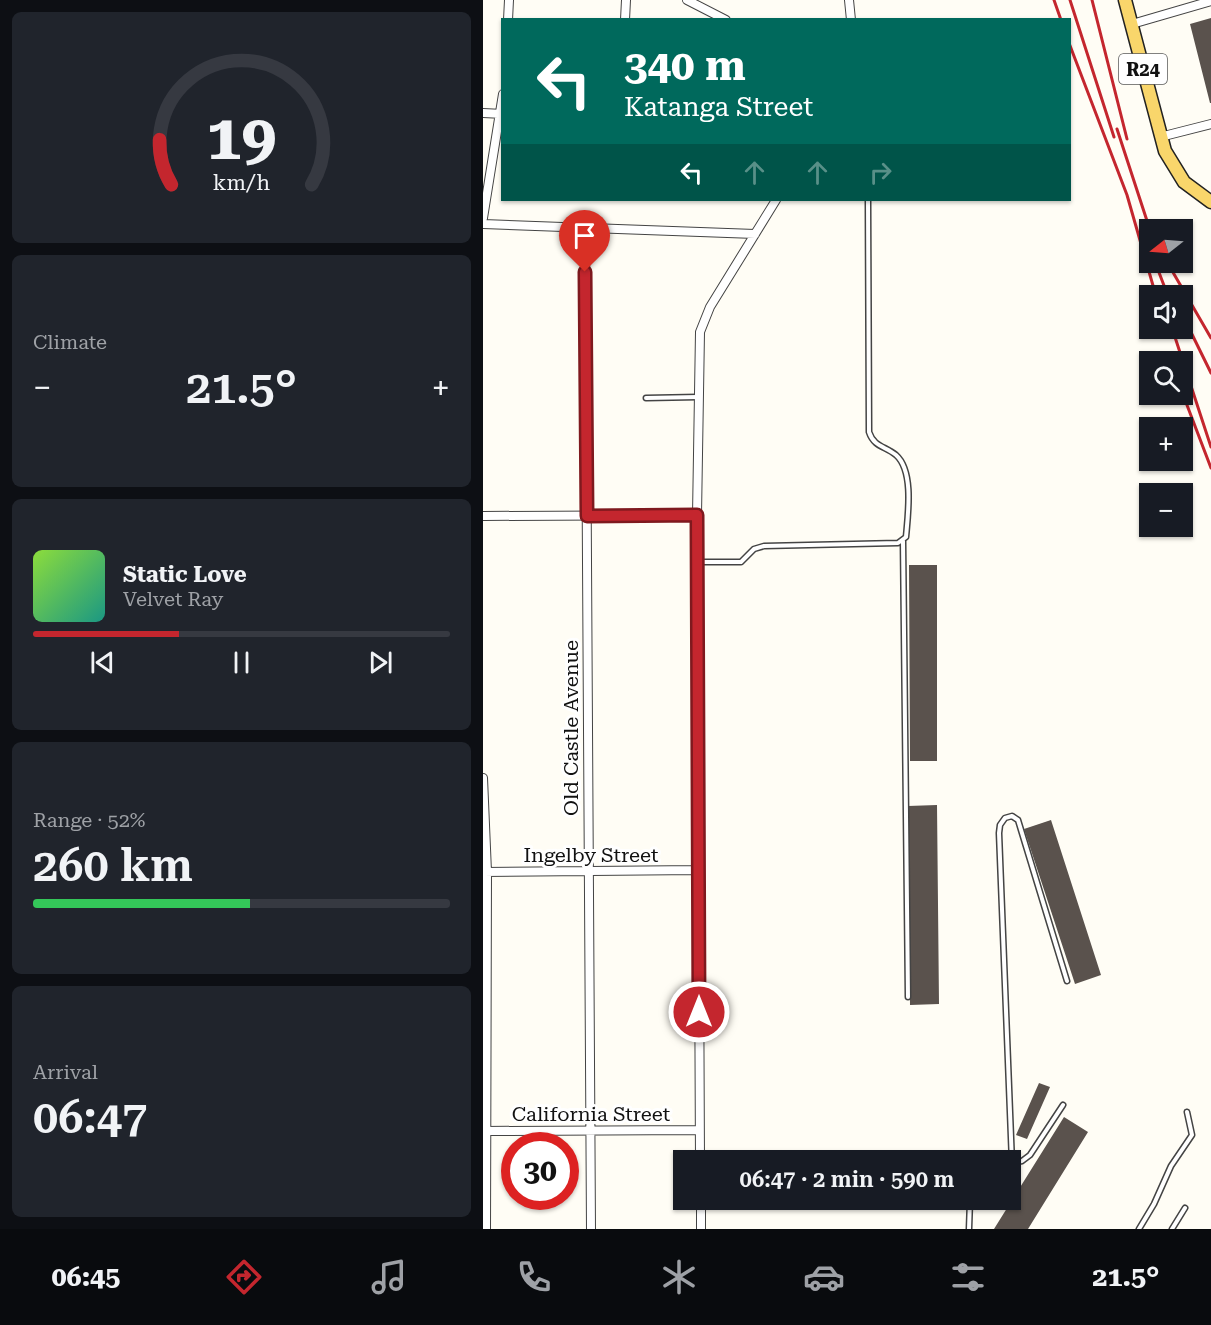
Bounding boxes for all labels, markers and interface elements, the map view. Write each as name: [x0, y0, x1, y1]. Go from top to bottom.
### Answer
text: 340 m: [624, 41, 746, 90]
icon: left: [525, 42, 603, 120]
road number: R24: [1119, 54, 1167, 84]
text: Katanga Street: [624, 91, 813, 123]
text: 19: [207, 101, 276, 174]
icon: left: [675, 156, 708, 189]
icon: ahead: [738, 156, 771, 189]
icon: ahead: [801, 156, 834, 189]
icon: right: [864, 156, 897, 189]
text: km/h: [213, 170, 270, 195]
pin: [559, 210, 610, 272]
icon: arrive: [568, 219, 601, 252]
north arrow: [1139, 219, 1193, 273]
map controls: [1139, 219, 1193, 537]
button: sound: [1139, 285, 1193, 339]
text: Climate: [33, 330, 107, 354]
button: search: [1139, 351, 1193, 405]
text: 21.5°: [186, 361, 297, 414]
text: −: [33, 368, 51, 407]
text: +: [432, 368, 450, 407]
button: +: [1139, 417, 1193, 471]
button: −: [1139, 483, 1193, 537]
text: Static Love: [123, 562, 247, 587]
text: Velvet Ray: [123, 587, 223, 611]
street label: Old Castle Avenue: [559, 640, 583, 816]
icon: previous: [86, 646, 119, 679]
icon: pause: [225, 646, 258, 679]
icon: next: [364, 646, 397, 679]
text: Range · 52%: [33, 808, 145, 832]
text: 260 km: [33, 839, 193, 892]
street label: Ingelby Street: [524, 843, 659, 867]
position arrow: [667, 980, 731, 1044]
text: Arrival: [33, 1060, 98, 1084]
text: 06:47: [33, 1091, 147, 1144]
street label: California Street: [512, 1102, 671, 1126]
speed limit sign: 30: [501, 1132, 579, 1210]
text: 06:47 · 2 min · 590 m: [740, 1167, 954, 1192]
icon: directions: [223, 1256, 265, 1298]
icon: music: [368, 1256, 410, 1298]
icon: phone: [513, 1256, 555, 1298]
icon: climate: [658, 1256, 700, 1298]
icon: car: [803, 1256, 845, 1298]
icon: filters: [947, 1256, 989, 1298]
text: 06:45: [51, 1261, 120, 1293]
text: 21.5°: [1092, 1261, 1160, 1293]

